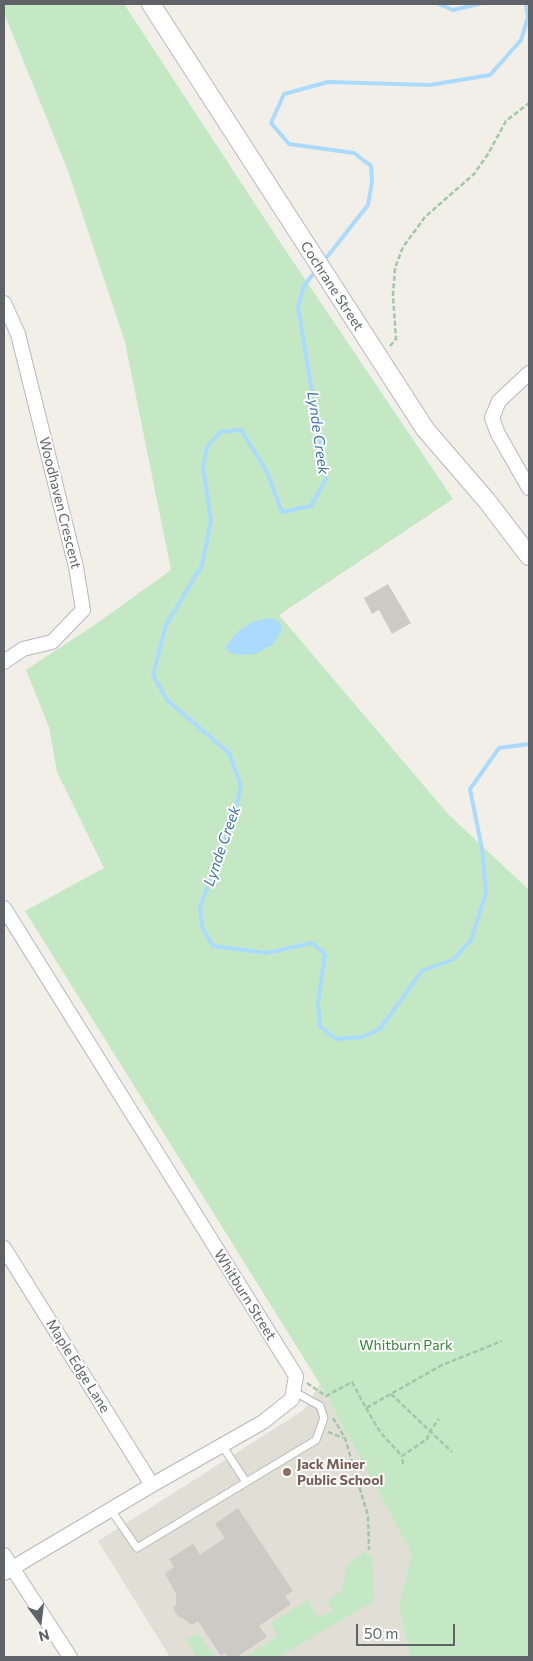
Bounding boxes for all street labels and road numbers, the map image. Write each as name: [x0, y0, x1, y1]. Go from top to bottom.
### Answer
street label: Cochrane Street: [297, 238, 367, 334]
street label: Woodhaven Crescent: [36, 435, 84, 571]
street label: Whitburn Street: [210, 1247, 280, 1343]
street label: Maple Edge Lane: [42, 1316, 114, 1416]

